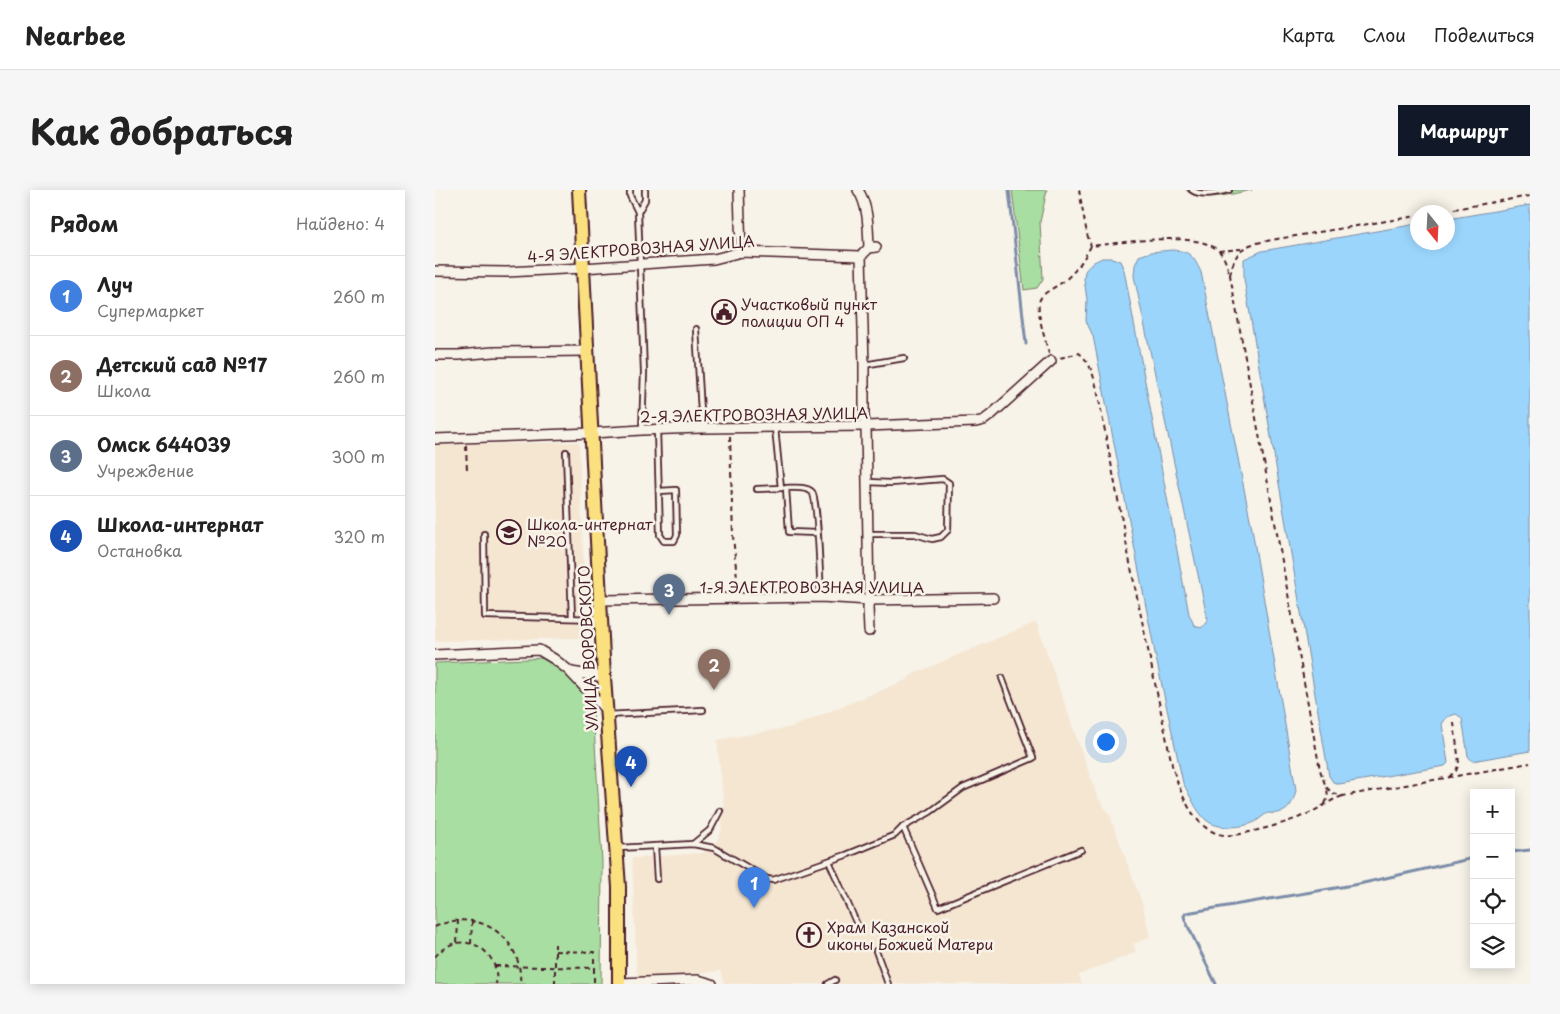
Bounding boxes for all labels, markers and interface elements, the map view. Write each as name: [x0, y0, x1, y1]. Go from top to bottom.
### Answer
text: Nearbee: [25, 17, 126, 53]
text: Карта: [1282, 21, 1335, 48]
text: Слои: [1363, 21, 1406, 48]
text: Поделиться: [1434, 21, 1535, 48]
text: Как добраться: [30, 104, 294, 157]
button: Маршрут: [1398, 105, 1530, 156]
north arrow: [1410, 205, 1455, 250]
text: Рядом: [50, 207, 118, 239]
text: Найдено: 4: [296, 211, 385, 235]
street label: 4-Я ЭЛЕКТРОВОЗНАЯ УЛИЦА: [527, 229, 755, 267]
text: Луч: [97, 270, 133, 298]
text: 1: [62, 284, 70, 308]
text: 260 m: [333, 284, 385, 308]
place label: Участковый пункт полиции ОП 4: [741, 292, 878, 332]
text: Супермаркет: [97, 298, 204, 322]
public building icon: Участковый пункт полиции ОП 4: [711, 299, 737, 325]
text: Детский сад №17: [97, 350, 267, 378]
text: 2: [60, 364, 72, 388]
text: 260 m: [333, 364, 385, 388]
text: Школа: [97, 378, 151, 402]
street label: 2-Я ЭЛЕКТРОВОЗНАЯ УЛИЦА: [640, 401, 868, 427]
text: Омск 644039: [97, 430, 231, 458]
text: 3: [61, 444, 71, 468]
text: 300 m: [331, 444, 385, 468]
text: Учреждение: [97, 458, 194, 482]
text: Школа-интернат: [97, 510, 263, 538]
place label: Школа-интернат №20: [527, 512, 653, 552]
school or university icon: Школа-интернат №20: [496, 519, 522, 545]
text: 4: [61, 524, 71, 548]
text: 320 m: [334, 524, 385, 548]
text: Остановка: [97, 538, 182, 562]
street label: УЛИЦА ВОРОВСКОГО: [571, 565, 603, 731]
pin: 3: [653, 574, 685, 615]
street label: 1-Я ЭЛЕКТРОВОЗНАЯ УЛИЦА: [700, 575, 924, 598]
pin: 2: [698, 649, 730, 690]
your location: [1093, 729, 1119, 755]
pin: 4: [615, 746, 647, 787]
map controls: [1470, 789, 1515, 969]
button: +: [1470, 789, 1515, 834]
button: −: [1470, 834, 1515, 879]
pin: 1: [738, 867, 770, 908]
button: locate: [1470, 879, 1515, 924]
place label: Храм Казанской иконы Божией Матери: [827, 915, 993, 955]
church icon: Храм Казанской иконы Божией Матери: [796, 922, 822, 948]
button: layers: [1470, 924, 1515, 969]

